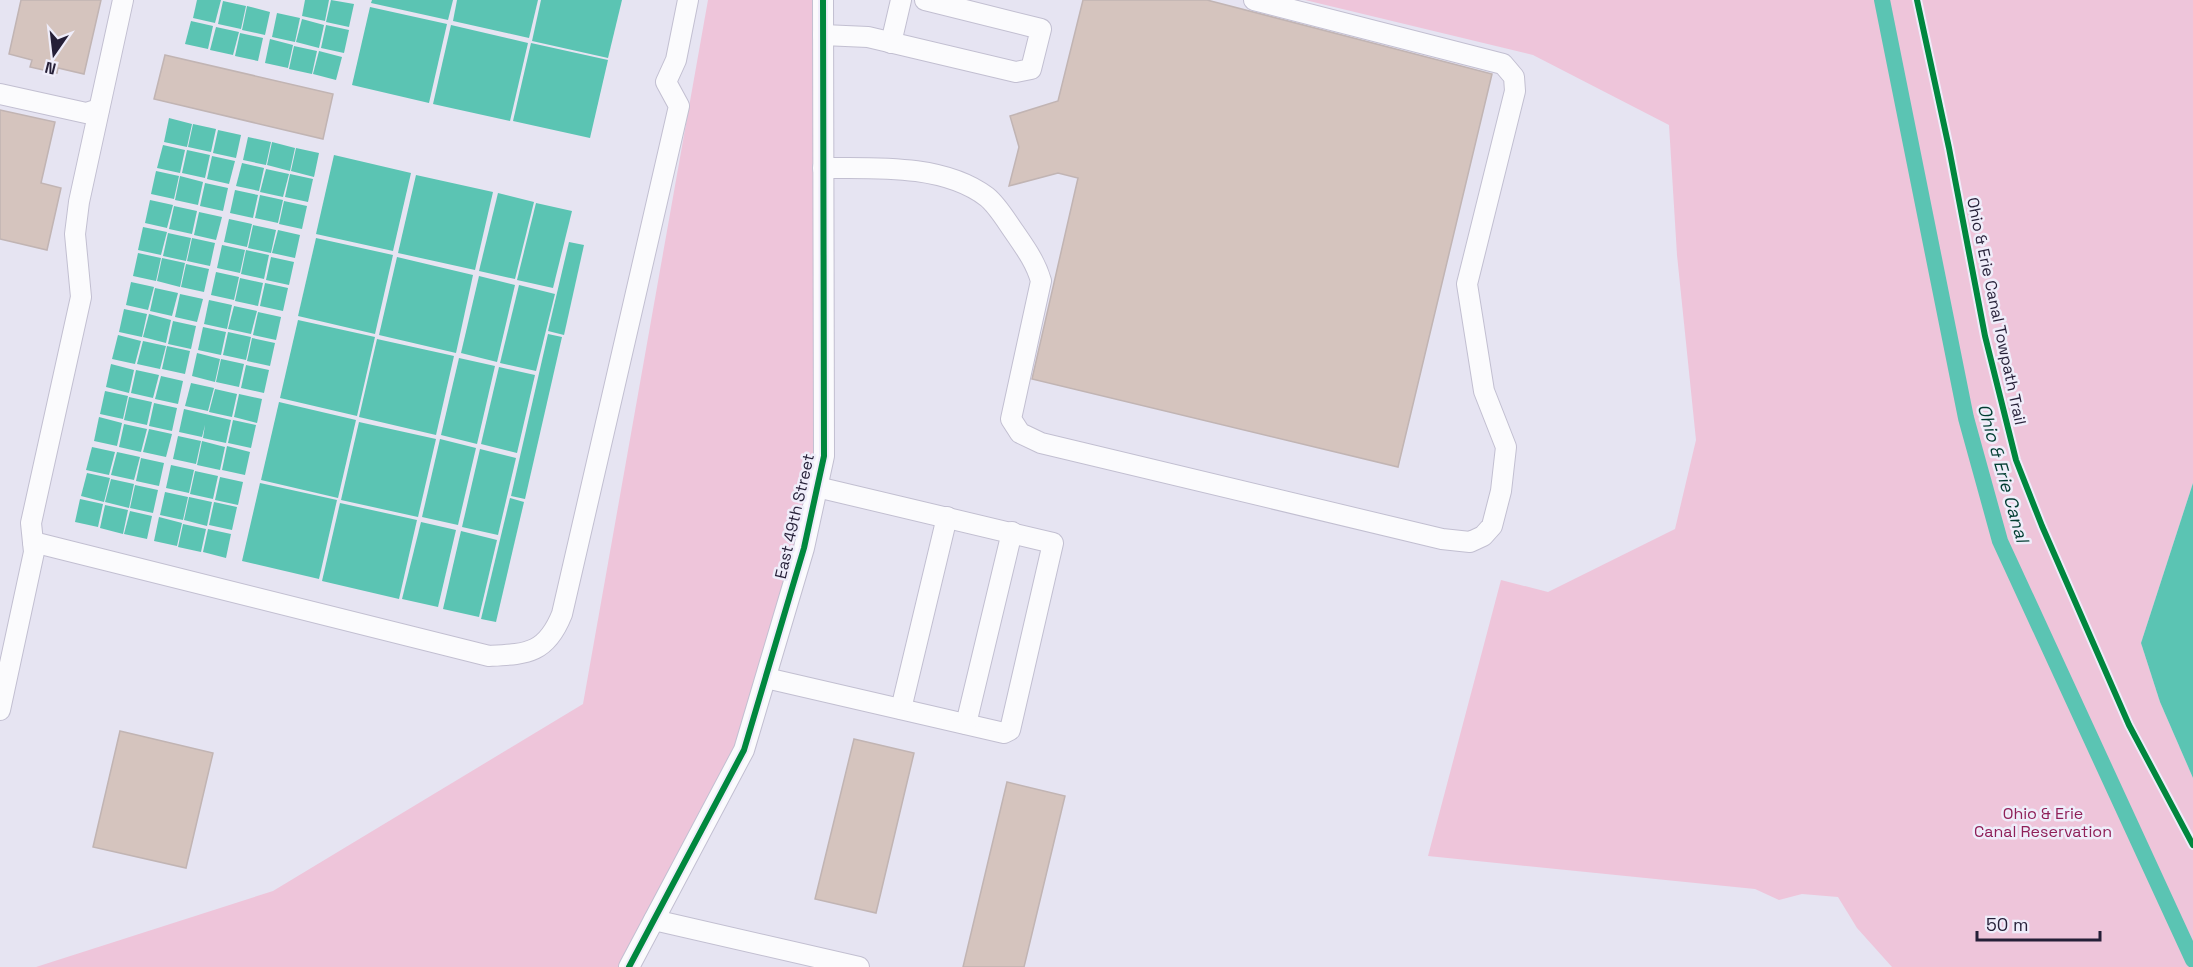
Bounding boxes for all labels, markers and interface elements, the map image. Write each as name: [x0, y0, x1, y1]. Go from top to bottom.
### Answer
north arrow: [24, 24, 84, 84]
text: N: [43, 57, 58, 80]
street label: Ohio & Erie Canal Towpath Trail: [1962, 195, 2031, 427]
water label: Ohio & Erie Canal: [1973, 401, 2035, 547]
street label: East 49th Street: [770, 451, 819, 581]
park label: Ohio & Erie Canal Reservation: [1974, 803, 2112, 842]
scale bar: [1977, 904, 2100, 942]
text: 50 m: [1986, 913, 2028, 936]

